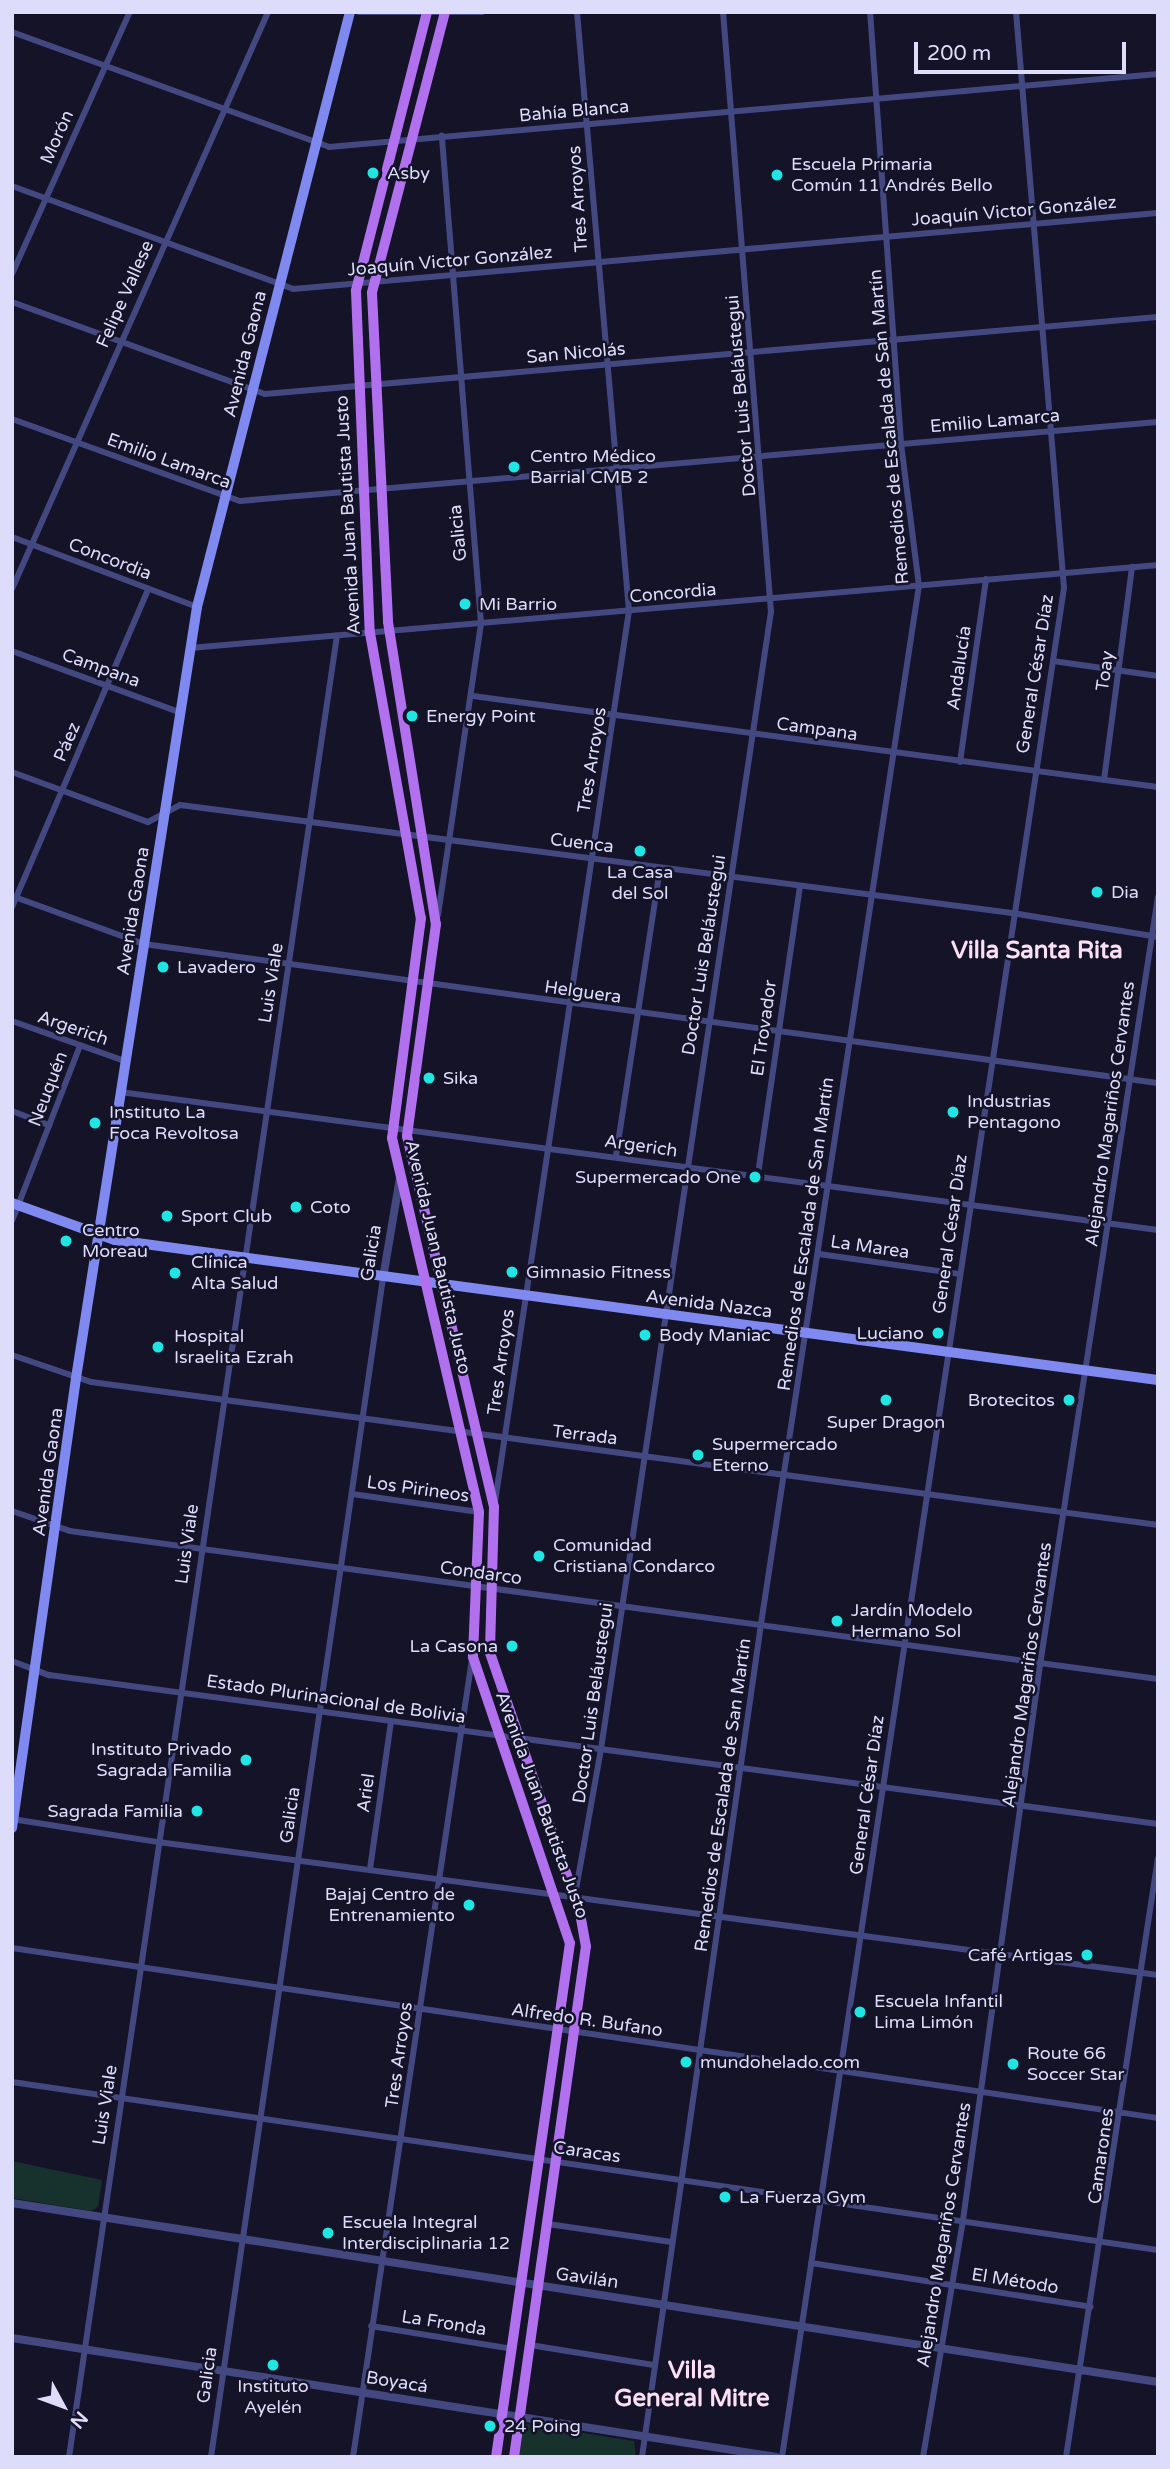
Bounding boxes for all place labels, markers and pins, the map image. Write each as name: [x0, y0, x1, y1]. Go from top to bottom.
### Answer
place label: Escuela Primaria Común 11 Andrés Bello: [791, 154, 993, 196]
place label: Asby: [387, 162, 430, 184]
marker: Asby: [365, 165, 381, 181]
marker: Escuela Primaria Común 11 Andrés Bello: [769, 167, 785, 183]
place label: Centro Médico Barrial CMB 2: [530, 446, 656, 489]
marker: Centro Médico Barrial CMB 2: [504, 457, 524, 477]
place label: Mi Barrio: [479, 593, 557, 615]
marker: Mi Barrio: [457, 596, 473, 612]
place label: Energy Point: [426, 705, 536, 727]
marker: Energy Point: [404, 708, 420, 724]
marker: La Casa del Sol: [632, 843, 648, 859]
place label: La Casa del Sol: [607, 862, 673, 904]
place label: Dia: [1111, 881, 1139, 903]
marker: Dia: [1089, 884, 1105, 900]
place label: Lavadero: [177, 956, 256, 978]
marker: Lavadero: [155, 959, 171, 975]
place label: Sika: [443, 1067, 478, 1089]
marker: Sika: [421, 1070, 437, 1086]
place label: Industrias Pentagono: [967, 1091, 1061, 1134]
place label: Instituto La Foca Revoltosa: [109, 1102, 239, 1144]
marker: Industrias Pentagono: [945, 1104, 961, 1120]
marker: Instituto La Foca Revoltosa: [87, 1115, 103, 1131]
place label: Supermercado One: [575, 1166, 741, 1188]
marker: Supermercado One: [747, 1169, 763, 1185]
place label: Coto: [310, 1196, 351, 1218]
marker: Coto: [288, 1199, 304, 1215]
place label: Sport Club: [181, 1205, 272, 1227]
marker: Sport Club: [159, 1208, 175, 1224]
place label: Centro Moreau: [82, 1220, 148, 1262]
marker: Centro Moreau: [56, 1231, 76, 1251]
place label: Clínica Alta Salud: [191, 1252, 278, 1294]
place label: Gimnasio Fitness: [526, 1261, 671, 1283]
marker: Clínica Alta Salud: [165, 1263, 185, 1283]
marker: Gimnasio Fitness: [504, 1264, 520, 1280]
place label: Luciano: [857, 1322, 924, 1344]
place label: Body Maniac: [659, 1324, 771, 1346]
marker: Luciano: [930, 1325, 946, 1341]
place label: Hospital Israelita Ezrah: [174, 1326, 294, 1368]
marker: Body Maniac: [637, 1327, 653, 1343]
marker: Hospital Israelita Ezrah: [148, 1337, 168, 1357]
place label: Brotecitos: [968, 1389, 1055, 1411]
marker: Super Dragon: [878, 1392, 894, 1408]
marker: Brotecitos: [1061, 1392, 1077, 1408]
place label: Super Dragon: [827, 1411, 945, 1433]
place label: Supermercado Eterno: [712, 1434, 838, 1476]
marker: Supermercado Eterno: [690, 1447, 706, 1463]
place label: Comunidad Cristiana Condarco: [553, 1535, 715, 1578]
marker: Comunidad Cristiana Condarco: [531, 1548, 547, 1564]
place label: Jardín Modelo Hermano Sol: [851, 1600, 973, 1642]
marker: Jardín Modelo Hermano Sol: [829, 1613, 845, 1629]
place label: La Casona: [410, 1635, 498, 1657]
marker: La Casona: [504, 1638, 520, 1654]
place label: Instituto Privado Sagrada Familia: [91, 1739, 232, 1782]
marker: Instituto Privado Sagrada Familia: [238, 1752, 254, 1768]
place label: Sagrada Familia: [47, 1800, 183, 1822]
marker: Sagrada Familia: [189, 1803, 205, 1819]
place label: Bajaj Centro de Entrenamiento: [325, 1884, 455, 1926]
marker: Bajaj Centro de Entrenamiento: [461, 1897, 477, 1913]
place label: Café Artigas: [968, 1944, 1073, 1966]
marker: Café Artigas: [1079, 1947, 1095, 1963]
place label: Escuela Infantil Lima Limón: [874, 1991, 1003, 2034]
marker: Escuela Infantil Lima Limón: [852, 2004, 868, 2020]
place label: Route 66 Soccer Star: [1027, 2043, 1124, 2086]
place label: mundohelado.com: [700, 2051, 860, 2073]
marker: mundohelado.com: [678, 2054, 694, 2070]
marker: Route 66 Soccer Star: [1005, 2056, 1021, 2072]
place label: La Fuerza Gym: [739, 2186, 866, 2208]
marker: La Fuerza Gym: [717, 2189, 733, 2205]
place label: Escuela Integral Interdisciplinaria 12: [342, 2212, 510, 2254]
marker: Escuela Integral Interdisciplinaria 12: [320, 2225, 336, 2241]
marker: Instituto Ayelén: [265, 2357, 281, 2373]
place label: Instituto Ayelén: [237, 2376, 309, 2418]
place label: 24 Poing: [504, 2415, 581, 2437]
marker: 24 Poing: [482, 2418, 498, 2434]

